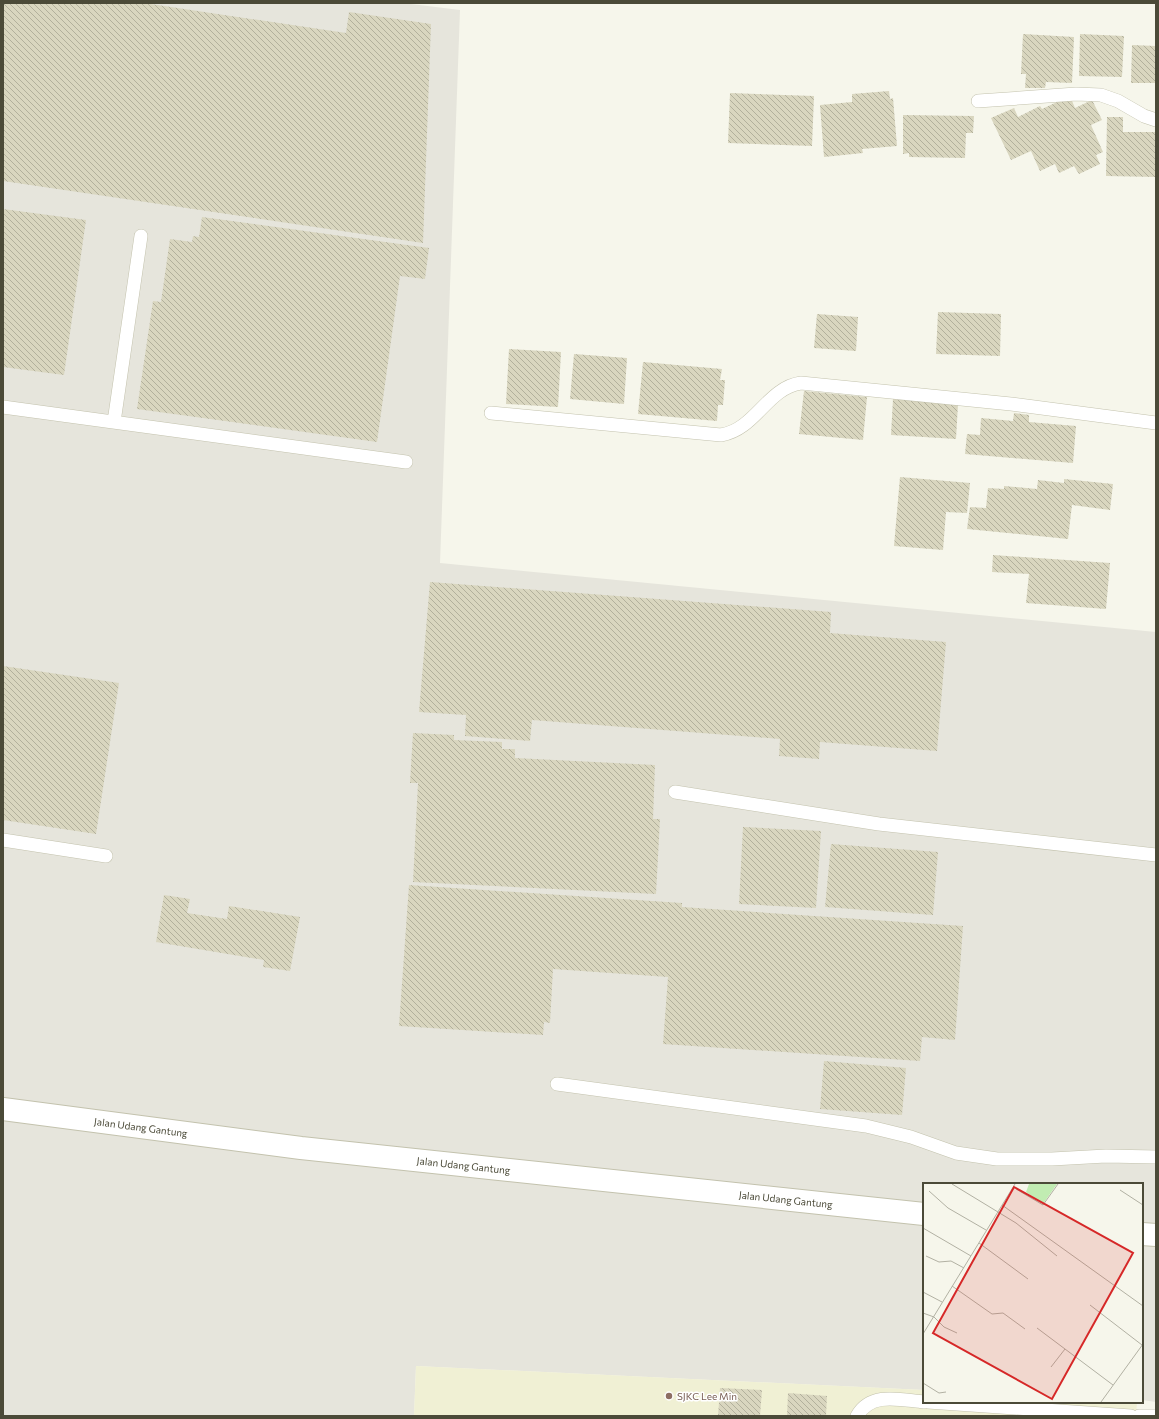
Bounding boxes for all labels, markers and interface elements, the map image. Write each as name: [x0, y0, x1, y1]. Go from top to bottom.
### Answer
street label: Jalan Udang Gantung: [93, 1115, 189, 1139]
street label: Jalan Udang Gantung: [416, 1154, 512, 1176]
inset map: [923, 1183, 1143, 1403]
street label: Jalan Udang Gantung: [738, 1188, 834, 1210]
place label: SJKC Lee Min: [677, 1390, 737, 1402]
marker: SJKC Lee Min: [664, 1391, 674, 1401]

